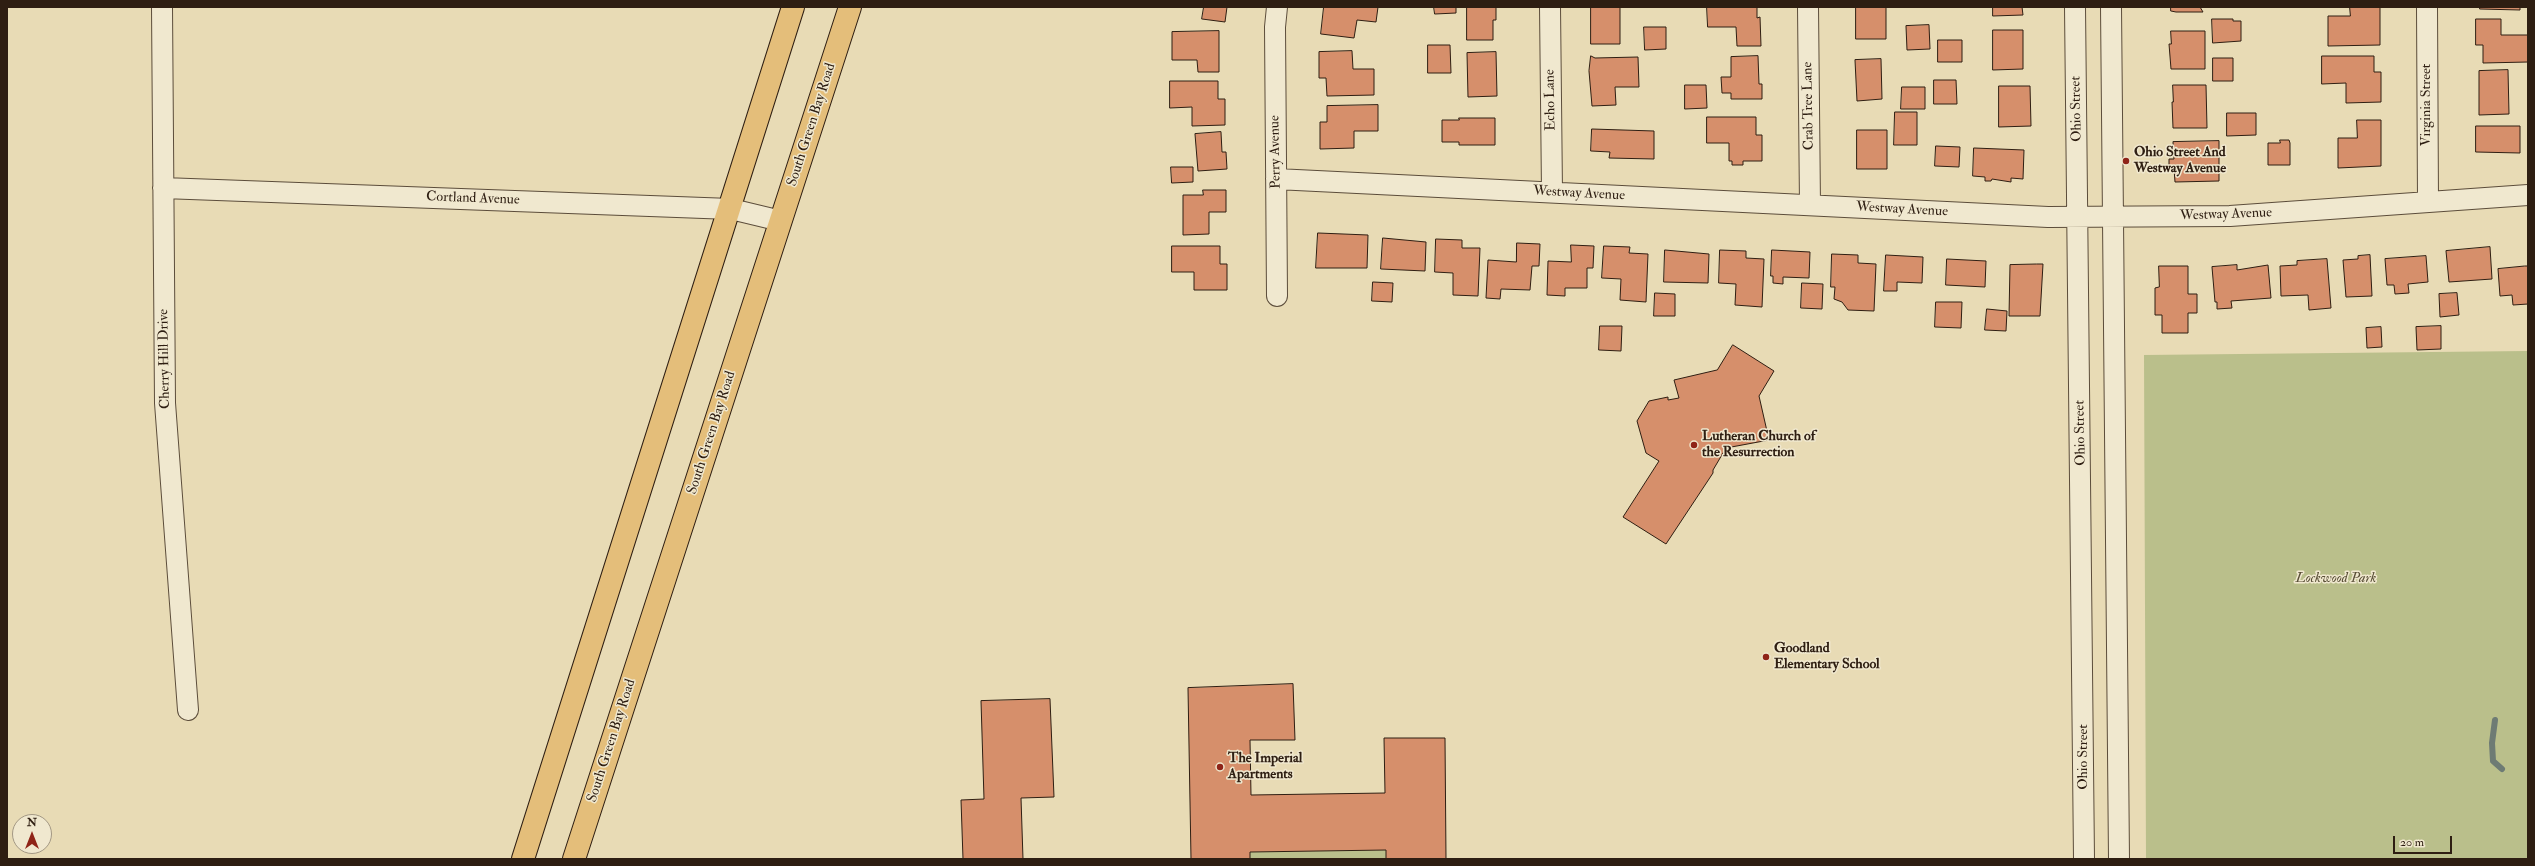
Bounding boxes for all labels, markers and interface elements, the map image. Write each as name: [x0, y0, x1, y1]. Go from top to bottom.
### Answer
street label: South Green Bay Road: [784, 61, 840, 189]
street label: Crab Tree Lane: [1800, 62, 1818, 150]
street label: Virginia Street: [2419, 64, 2435, 146]
street label: Echo Lane: [1542, 69, 1560, 131]
street label: Ohio Street: [2068, 76, 2086, 142]
street label: Perry Avenue: [1267, 115, 1285, 189]
place label: Ohio Street And Westway Avenue: [2134, 145, 2226, 178]
marker: Ohio Street And Westway Avenue: [2121, 156, 2131, 166]
street label: Westway Avenue: [1533, 183, 1625, 205]
street label: Cortland Avenue: [426, 189, 520, 209]
street label: Westway Avenue: [1856, 199, 1948, 221]
street label: Westway Avenue: [2180, 205, 2272, 225]
street label: Cherry Hill Drive: [156, 309, 174, 409]
street label: South Green Bay Road: [684, 369, 740, 497]
street label: Ohio Street: [2072, 400, 2090, 466]
place label: Lutheran Church of the Resurrection: [1702, 429, 1815, 462]
marker: Lutheran Church of the Resurrection: [1689, 440, 1699, 450]
park label: Lockwood Park: [2296, 571, 2376, 587]
place label: Goodland Elementary School: [1774, 641, 1880, 674]
marker: Goodland Elementary School: [1761, 652, 1771, 662]
street label: South Green Bay Road: [584, 677, 640, 805]
street label: Ohio Street: [2076, 724, 2092, 790]
place label: The Imperial Apartments: [1228, 751, 1302, 784]
marker: The Imperial Apartments: [1215, 762, 1225, 772]
north arrow: [12, 814, 52, 854]
text: N: [27, 816, 37, 829]
scale bar: [2395, 828, 2454, 854]
text: 20 m: [2400, 835, 2424, 850]

